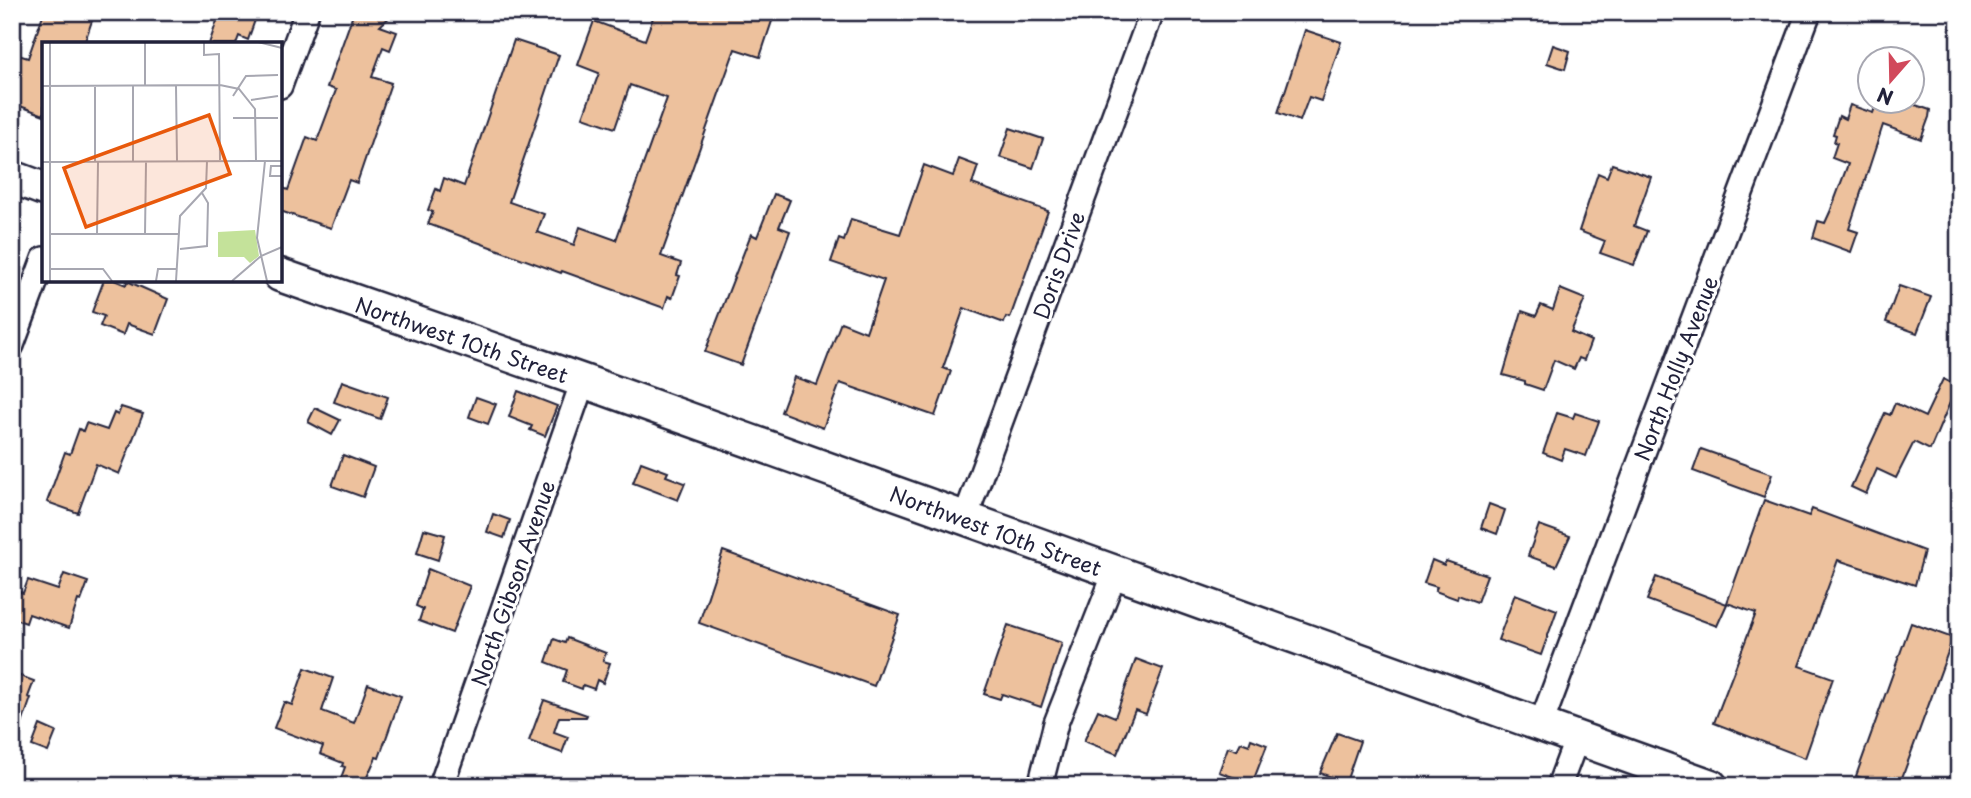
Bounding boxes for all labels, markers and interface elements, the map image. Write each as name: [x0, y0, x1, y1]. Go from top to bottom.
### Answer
inset map: [42, 42, 282, 282]
north arrow: [1856, 46, 1926, 116]
text: N: [1873, 81, 1897, 113]
street label: Doris Drive: [1024, 207, 1092, 323]
street label: North Holly Avenue: [1625, 271, 1725, 465]
street label: Northwest 10th Street: [351, 288, 573, 390]
street label: North Gibson Avenue: [462, 476, 562, 690]
street label: Northwest 10th Street: [886, 477, 1106, 583]

